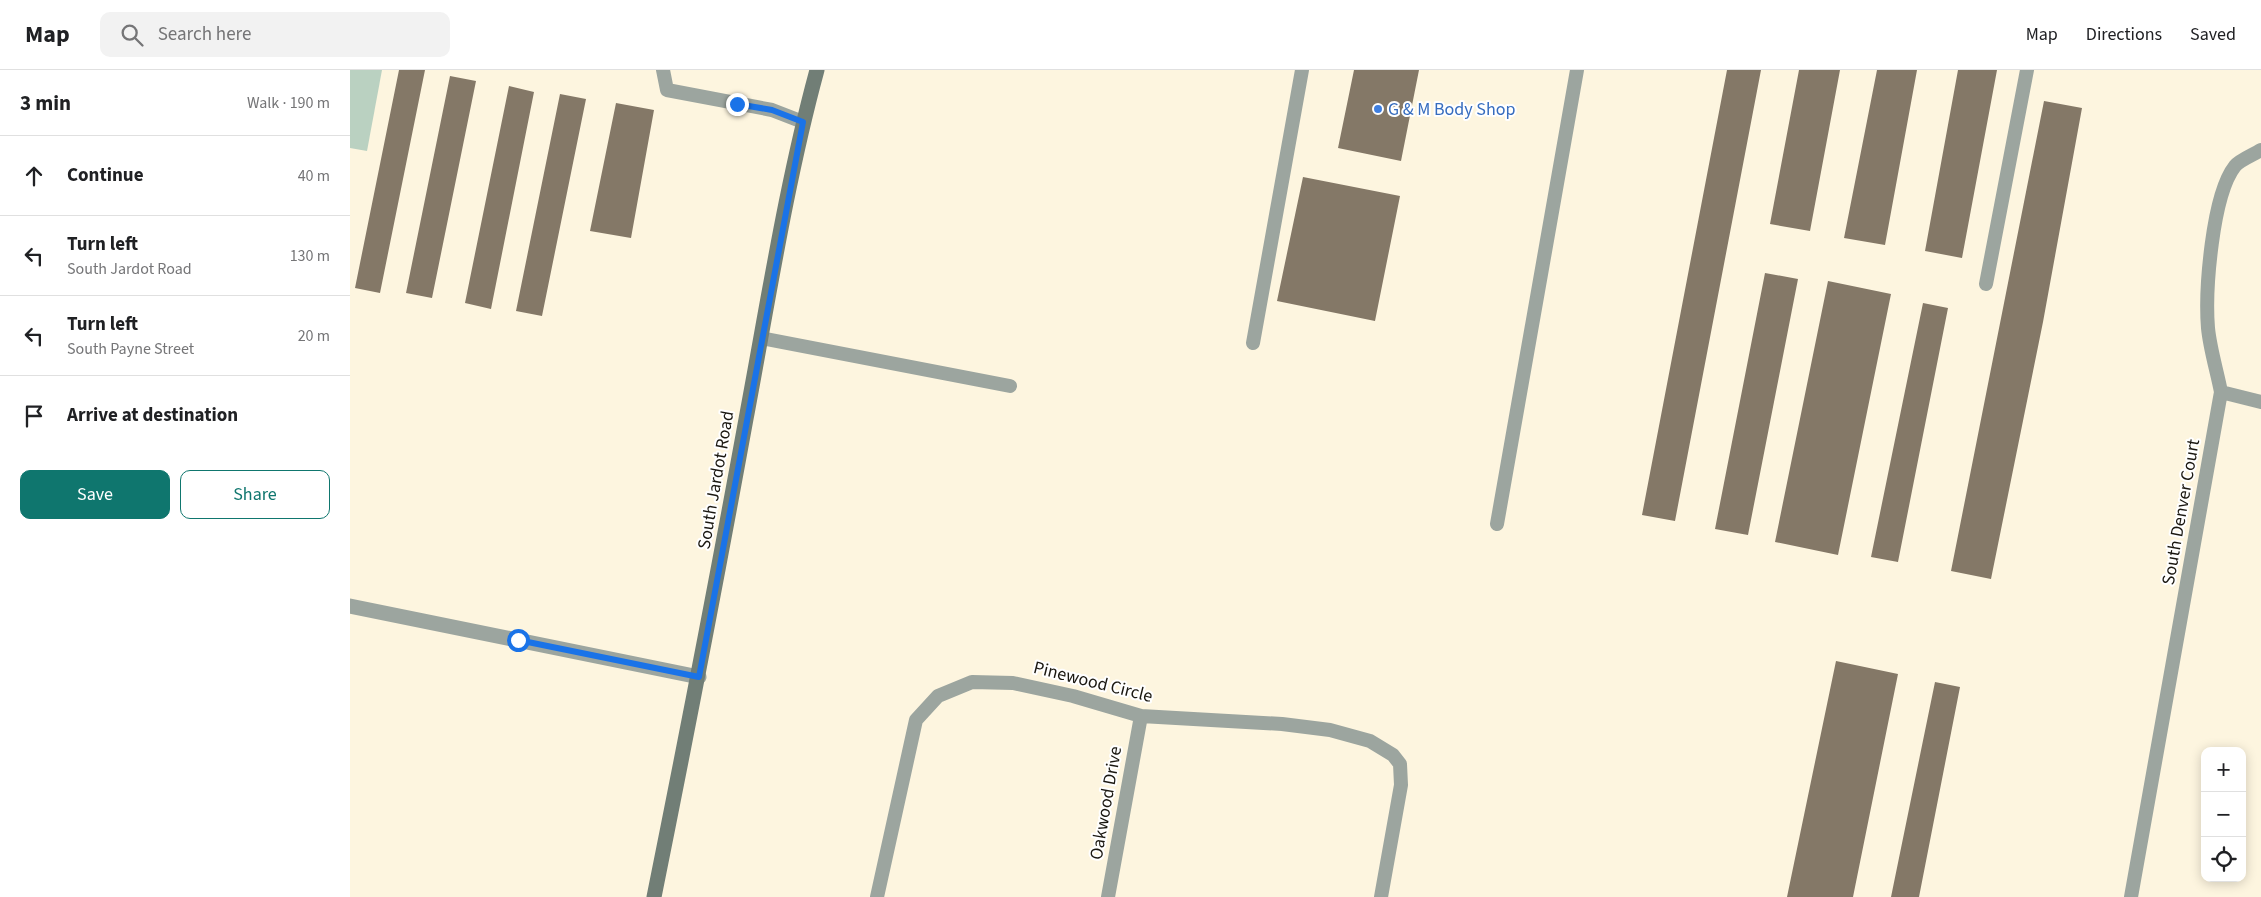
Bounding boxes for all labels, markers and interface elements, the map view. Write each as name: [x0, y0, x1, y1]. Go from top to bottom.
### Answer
search box: [100, 12, 450, 57]
text: Map: [25, 17, 70, 52]
icon: search: [118, 21, 146, 49]
text: Search here: [158, 21, 251, 48]
text: Map: [2026, 22, 2058, 47]
text: Directions: [2086, 22, 2162, 47]
text: Saved: [2190, 22, 2236, 47]
text: 3 min: [20, 88, 71, 118]
text: Walk · 190 m: [247, 92, 330, 114]
route end: [726, 93, 749, 116]
place label: G & M Body Shop: [1388, 97, 1515, 122]
marker: G & M Body Shop: [1372, 103, 1384, 115]
icon: ahead: [20, 162, 48, 190]
text: Continue: [67, 162, 144, 189]
text: 40 m: [298, 165, 330, 187]
text: Turn left: [67, 231, 138, 258]
icon: left: [20, 242, 48, 270]
text: 130 m: [290, 245, 330, 267]
text: South Jardot Road: [67, 258, 192, 280]
text: Turn left: [67, 311, 138, 338]
icon: left: [20, 322, 48, 350]
text: 20 m: [298, 325, 330, 347]
text: South Payne Street: [67, 338, 194, 360]
icon: arrive: [20, 402, 48, 430]
text: Arrive at destination: [67, 402, 238, 429]
street label: South Jardot Road: [692, 409, 740, 551]
street label: South Denver Court: [2156, 437, 2206, 587]
button: Save: [20, 470, 170, 519]
button: Share: [180, 470, 330, 519]
route start: [507, 629, 530, 652]
street label: Pinewood Circle: [1031, 655, 1155, 709]
street label: Oakwood Drive: [1084, 744, 1128, 862]
map controls: [2201, 747, 2246, 882]
button: +: [2201, 747, 2246, 792]
button: −: [2201, 792, 2246, 837]
button: locate: [2201, 837, 2246, 882]

